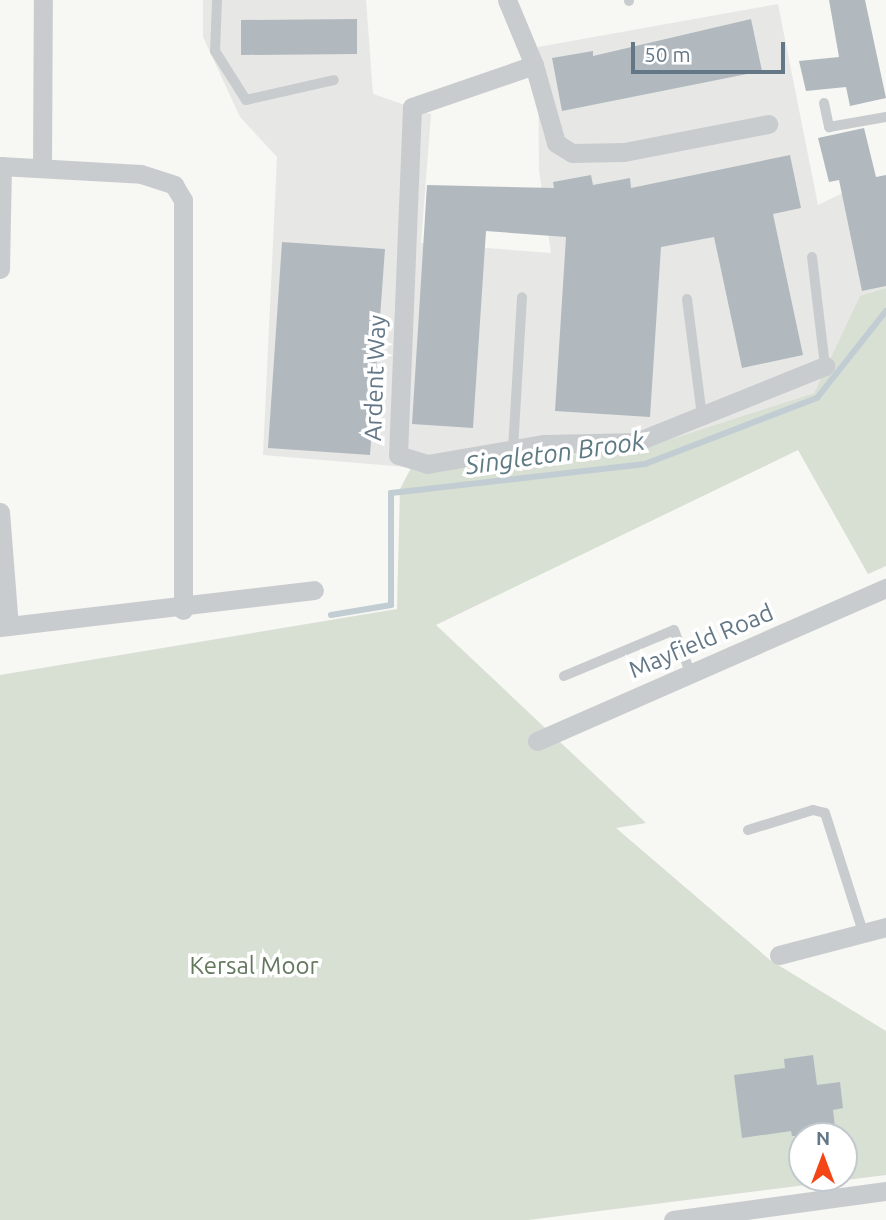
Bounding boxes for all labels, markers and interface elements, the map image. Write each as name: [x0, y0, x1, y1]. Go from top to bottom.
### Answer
scale bar: [634, 28, 788, 72]
text: 50 m: [644, 42, 691, 66]
street label: Ardent Way: [358, 314, 392, 442]
water label: Singleton Brook: [463, 425, 647, 481]
street label: Mayfield Road: [624, 598, 778, 684]
park label: Kersal Moor: [189, 952, 319, 980]
north arrow: [788, 1122, 858, 1192]
text: N: [816, 1127, 830, 1149]

